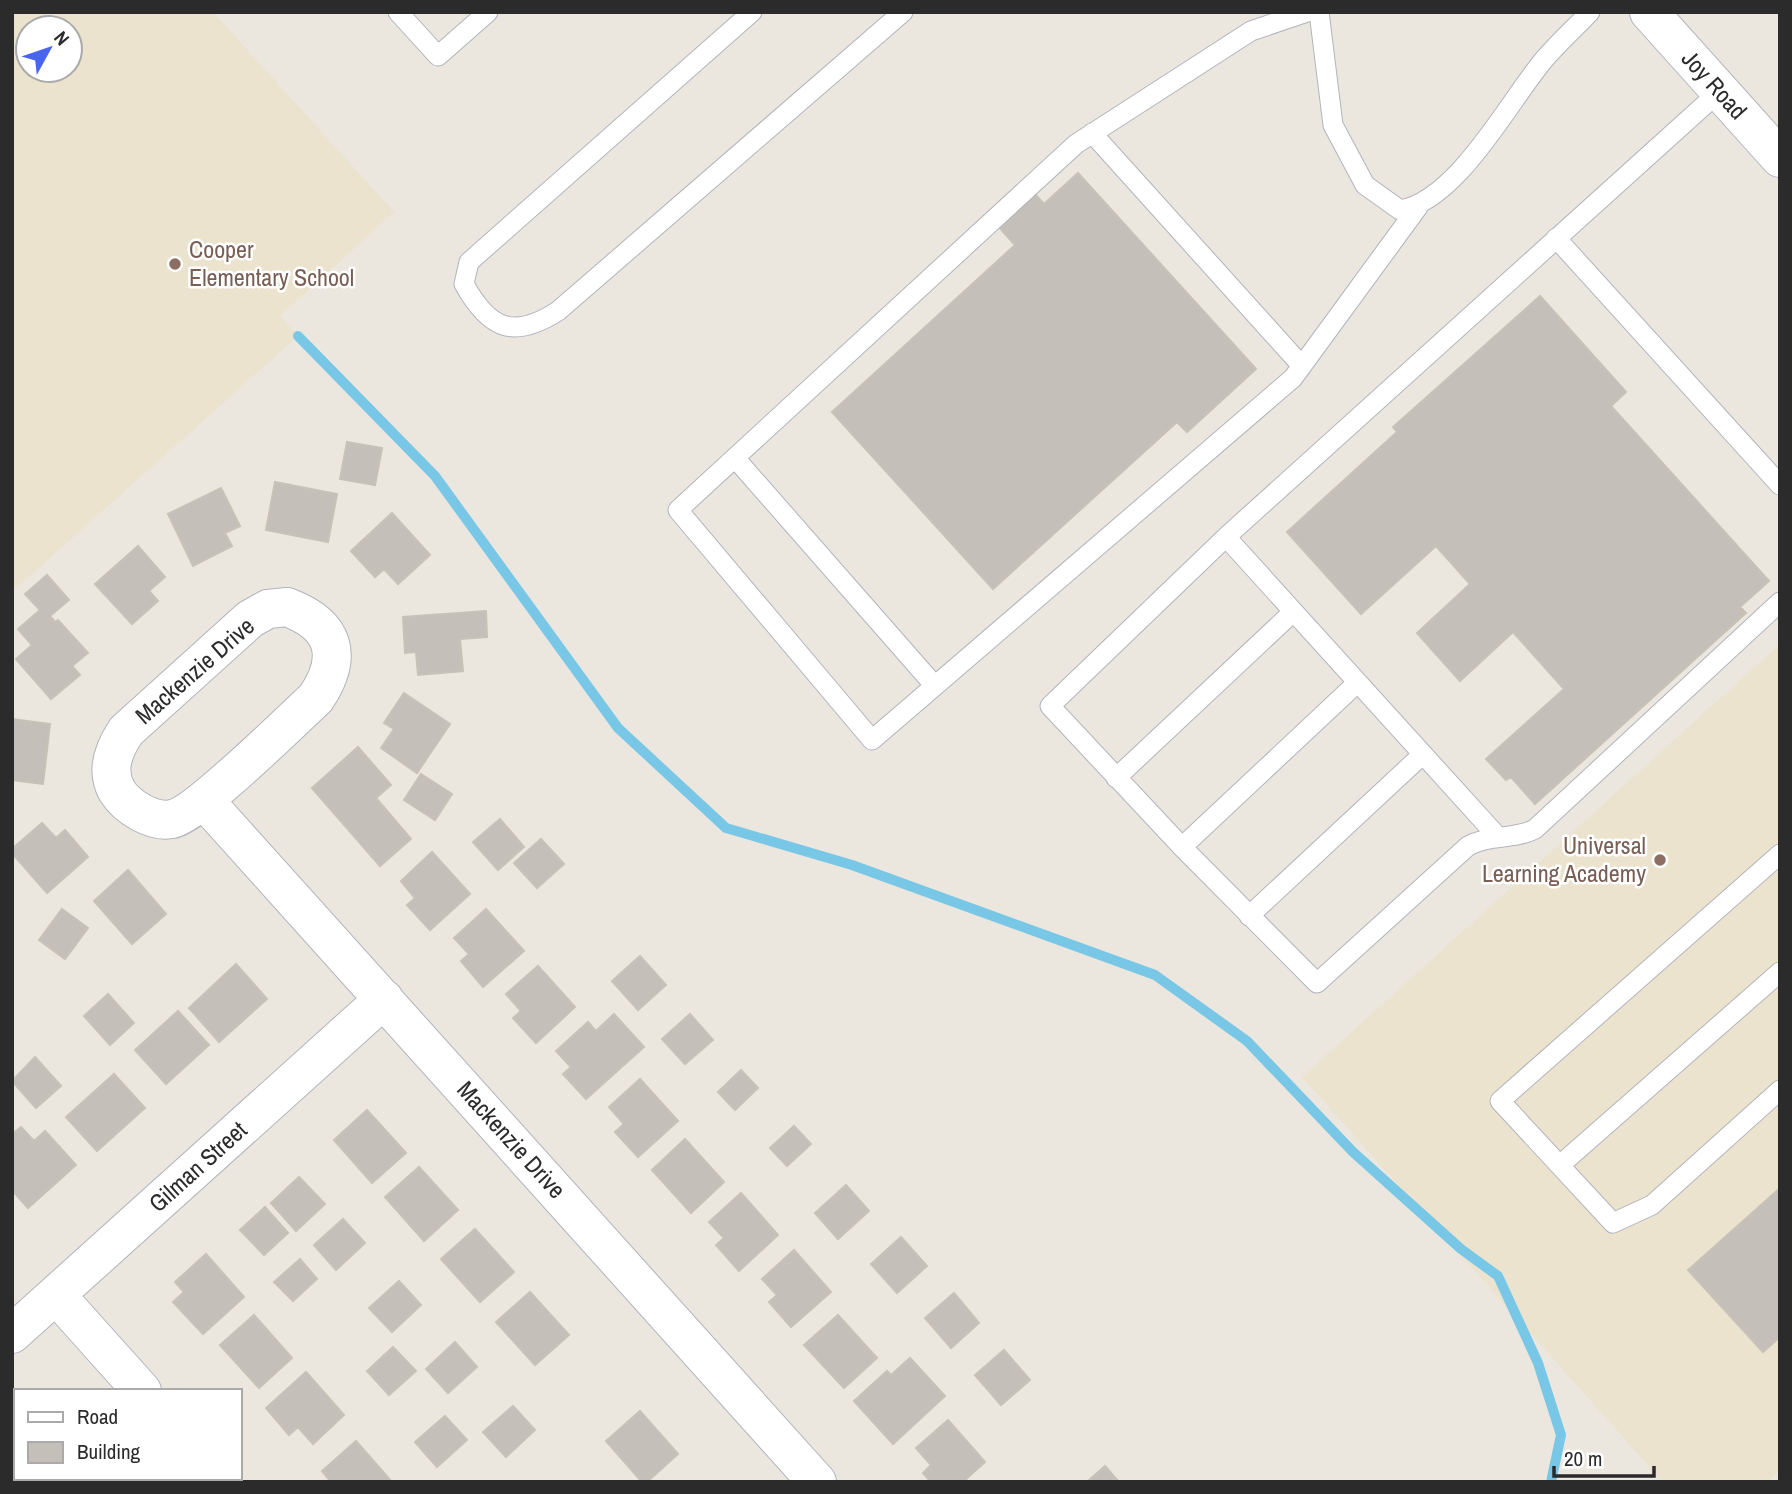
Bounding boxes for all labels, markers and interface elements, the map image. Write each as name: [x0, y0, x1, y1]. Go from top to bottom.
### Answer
north arrow: [14, 14, 84, 84]
text: N: [48, 25, 76, 51]
street label: Joy Road: [1675, 43, 1754, 126]
place label: Cooper Elementary School: [189, 233, 354, 293]
marker: Cooper Elementary School: [167, 256, 183, 272]
street label: Mackenzie Drive: [128, 610, 261, 731]
place label: Universal Learning Academy: [1482, 829, 1646, 889]
marker: Universal Learning Academy: [1652, 852, 1668, 868]
street label: Mackenzie Drive: [450, 1074, 573, 1205]
street label: Gilman Street: [142, 1113, 254, 1219]
legend: [14, 1389, 242, 1480]
text: Road: [77, 1402, 118, 1431]
scale bar: [1554, 1434, 1654, 1478]
text: Building: [77, 1437, 141, 1466]
text: 20 m: [1564, 1444, 1602, 1473]

